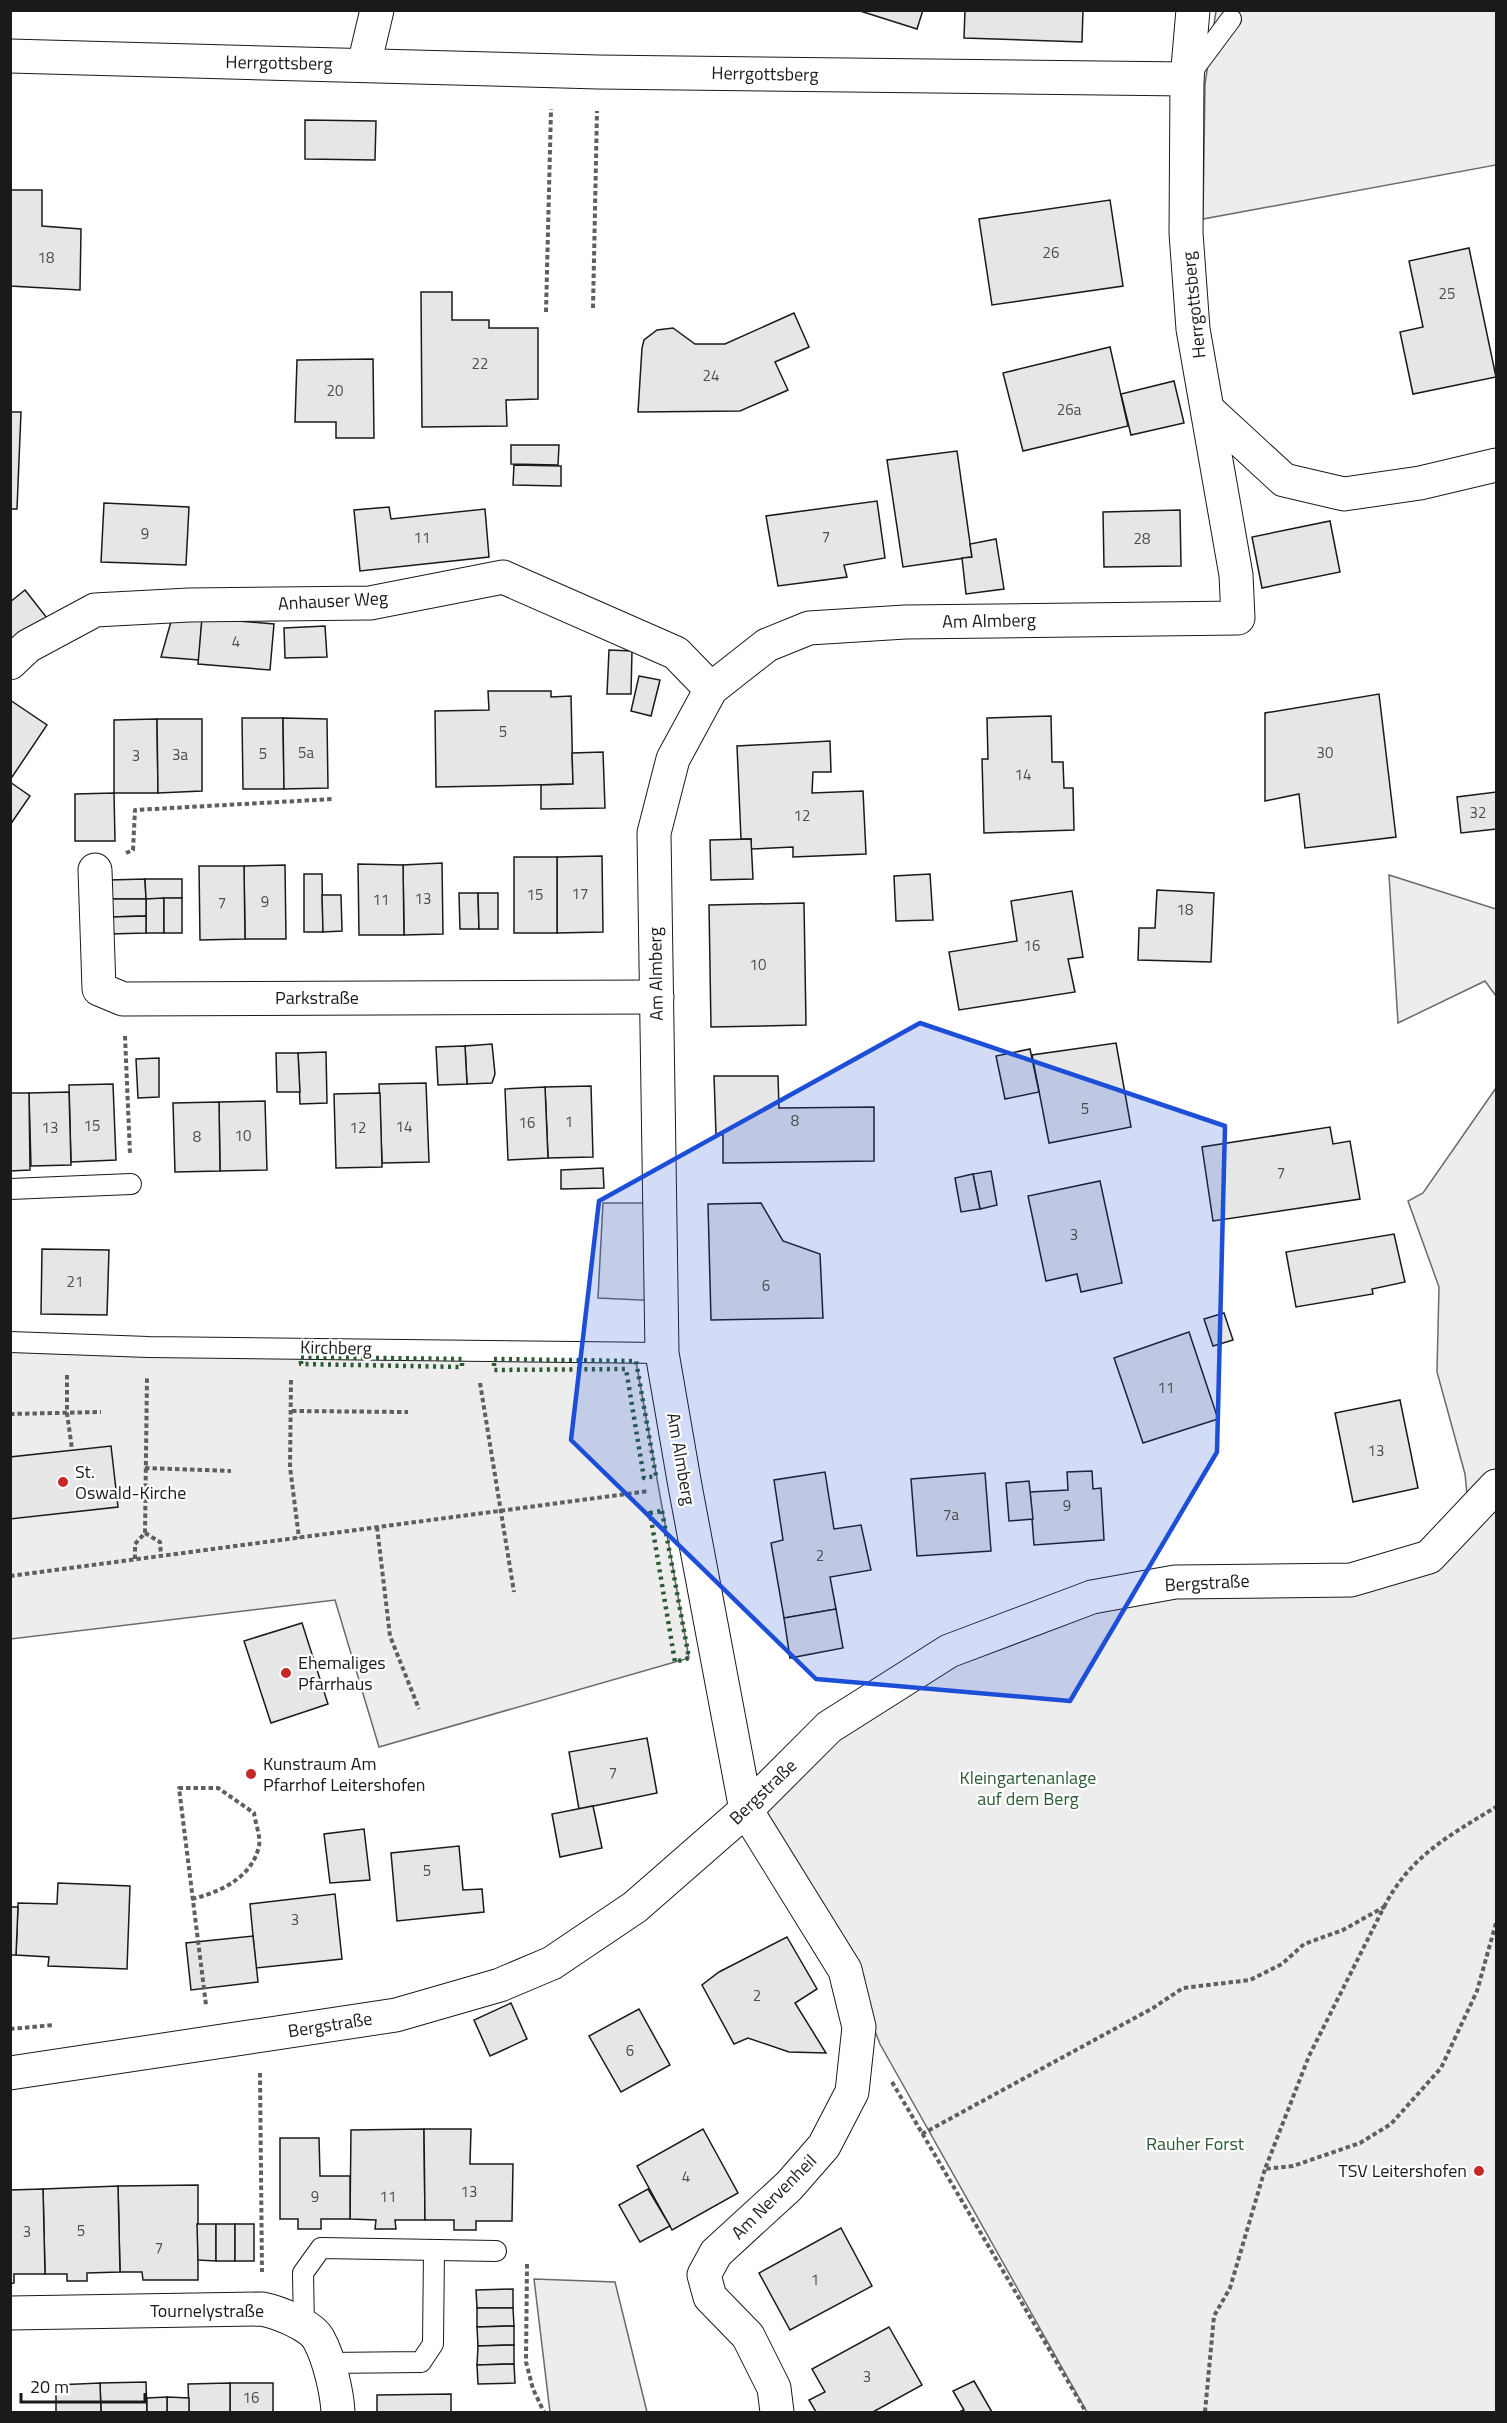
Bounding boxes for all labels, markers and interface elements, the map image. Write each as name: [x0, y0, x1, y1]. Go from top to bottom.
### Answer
street label: Herrgottsberg: [225, 48, 333, 77]
street label: Herrgottsberg: [711, 59, 819, 88]
house number: 26: [1043, 241, 1059, 264]
house number: 18: [38, 246, 54, 269]
street label: Herrgottsberg: [1174, 250, 1213, 360]
house number: 25: [1439, 282, 1455, 305]
house number: 22: [472, 352, 488, 375]
house number: 24: [703, 364, 719, 387]
house number: 20: [327, 379, 343, 402]
house number: 26a: [1057, 398, 1082, 421]
house number: 9: [141, 522, 149, 545]
house number: 7: [822, 525, 830, 548]
house number: 11: [414, 526, 430, 549]
house number: 28: [1134, 527, 1150, 550]
street label: Anhauser Weg: [277, 584, 389, 617]
street label: Am Almberg: [942, 606, 1036, 635]
house number: 4: [232, 630, 240, 653]
house number: 5: [499, 720, 507, 743]
house number: 5a: [298, 741, 314, 764]
house number: 30: [1317, 741, 1333, 764]
house number: 5: [259, 742, 267, 765]
house number: 3a: [172, 743, 188, 766]
house number: 3: [132, 744, 140, 767]
house number: 14: [1015, 763, 1031, 786]
house number: 32: [1470, 801, 1486, 824]
house number: 12: [794, 804, 810, 827]
house number: 17: [572, 882, 588, 905]
house number: 15: [527, 883, 543, 906]
house number: 13: [415, 887, 431, 910]
house number: 11: [373, 888, 389, 911]
house number: 9: [261, 890, 269, 913]
house number: 7: [218, 891, 226, 914]
house number: 18: [1177, 898, 1193, 921]
street label: Am Almberg: [641, 927, 670, 1021]
house number: 16: [1024, 934, 1040, 957]
house number: 10: [750, 953, 766, 976]
street label: Parkstraße: [275, 984, 359, 1011]
house number: 5: [1081, 1097, 1089, 1120]
house number: 8: [791, 1109, 799, 1132]
house number: 1: [565, 1110, 573, 1133]
house number: 16: [519, 1111, 535, 1134]
house number: 15: [84, 1114, 100, 1137]
house number: 14: [396, 1115, 412, 1138]
house number: 13: [42, 1116, 58, 1139]
house number: 12: [350, 1116, 366, 1139]
house number: 10: [235, 1124, 251, 1147]
house number: 8: [193, 1125, 201, 1148]
house number: 7: [1277, 1161, 1285, 1184]
house number: 3: [1070, 1223, 1078, 1246]
house number: 21: [67, 1270, 83, 1293]
house number: 6: [762, 1274, 770, 1297]
street label: Kirchberg: [300, 1333, 372, 1362]
house number: 11: [1158, 1376, 1174, 1399]
street label: Am Almberg: [660, 1410, 703, 1507]
house number: 13: [1368, 1439, 1384, 1462]
place label: St. Oswald-Kirche: [75, 1458, 186, 1506]
marker: St. Oswald-Kirche: [56, 1475, 70, 1489]
house number: 9: [1063, 1494, 1071, 1517]
house number: 7a: [943, 1503, 959, 1526]
house number: 2: [816, 1544, 824, 1567]
street label: Bergstraße: [1164, 1567, 1250, 1598]
place label: Ehemaliges Pfarrhaus: [298, 1649, 386, 1697]
marker: Ehemaliges Pfarrhaus: [279, 1666, 293, 1680]
place label: Kunstraum Am Pfarrhof Leitershofen: [263, 1750, 426, 1798]
street label: Bergstraße: [723, 1752, 803, 1831]
house number: 7: [609, 1761, 617, 1784]
park label: Kleingartenanlage auf dem Berg: [960, 1764, 1096, 1812]
marker: Kunstraum Am Pfarrhof Leitershofen: [244, 1767, 258, 1781]
house number: 5: [423, 1859, 431, 1882]
house number: 3: [291, 1908, 299, 1931]
house number: 2: [753, 1984, 761, 2007]
street label: Bergstraße: [286, 2005, 374, 2044]
house number: 6: [626, 2039, 634, 2062]
park label: Rauher Forst: [1146, 2130, 1245, 2157]
street label: Am Nervenheil: [725, 2148, 823, 2246]
place label: TSV Leitershofen: [1338, 2157, 1467, 2184]
marker: TSV Leitershofen: [1472, 2164, 1486, 2178]
house number: 4: [682, 2165, 690, 2188]
house number: 13: [461, 2180, 477, 2203]
house number: 9: [311, 2185, 319, 2208]
house number: 11: [380, 2185, 396, 2208]
house number: 5: [77, 2219, 85, 2242]
house number: 3: [23, 2220, 31, 2243]
house number: 7: [155, 2236, 163, 2259]
house number: 1: [811, 2268, 819, 2291]
street label: Tournelystraße: [150, 2297, 264, 2324]
house number: 3: [863, 2365, 871, 2388]
scale bar: [21, 2366, 146, 2404]
text: 20 m: [30, 2373, 69, 2400]
house number: 16: [243, 2386, 259, 2409]

